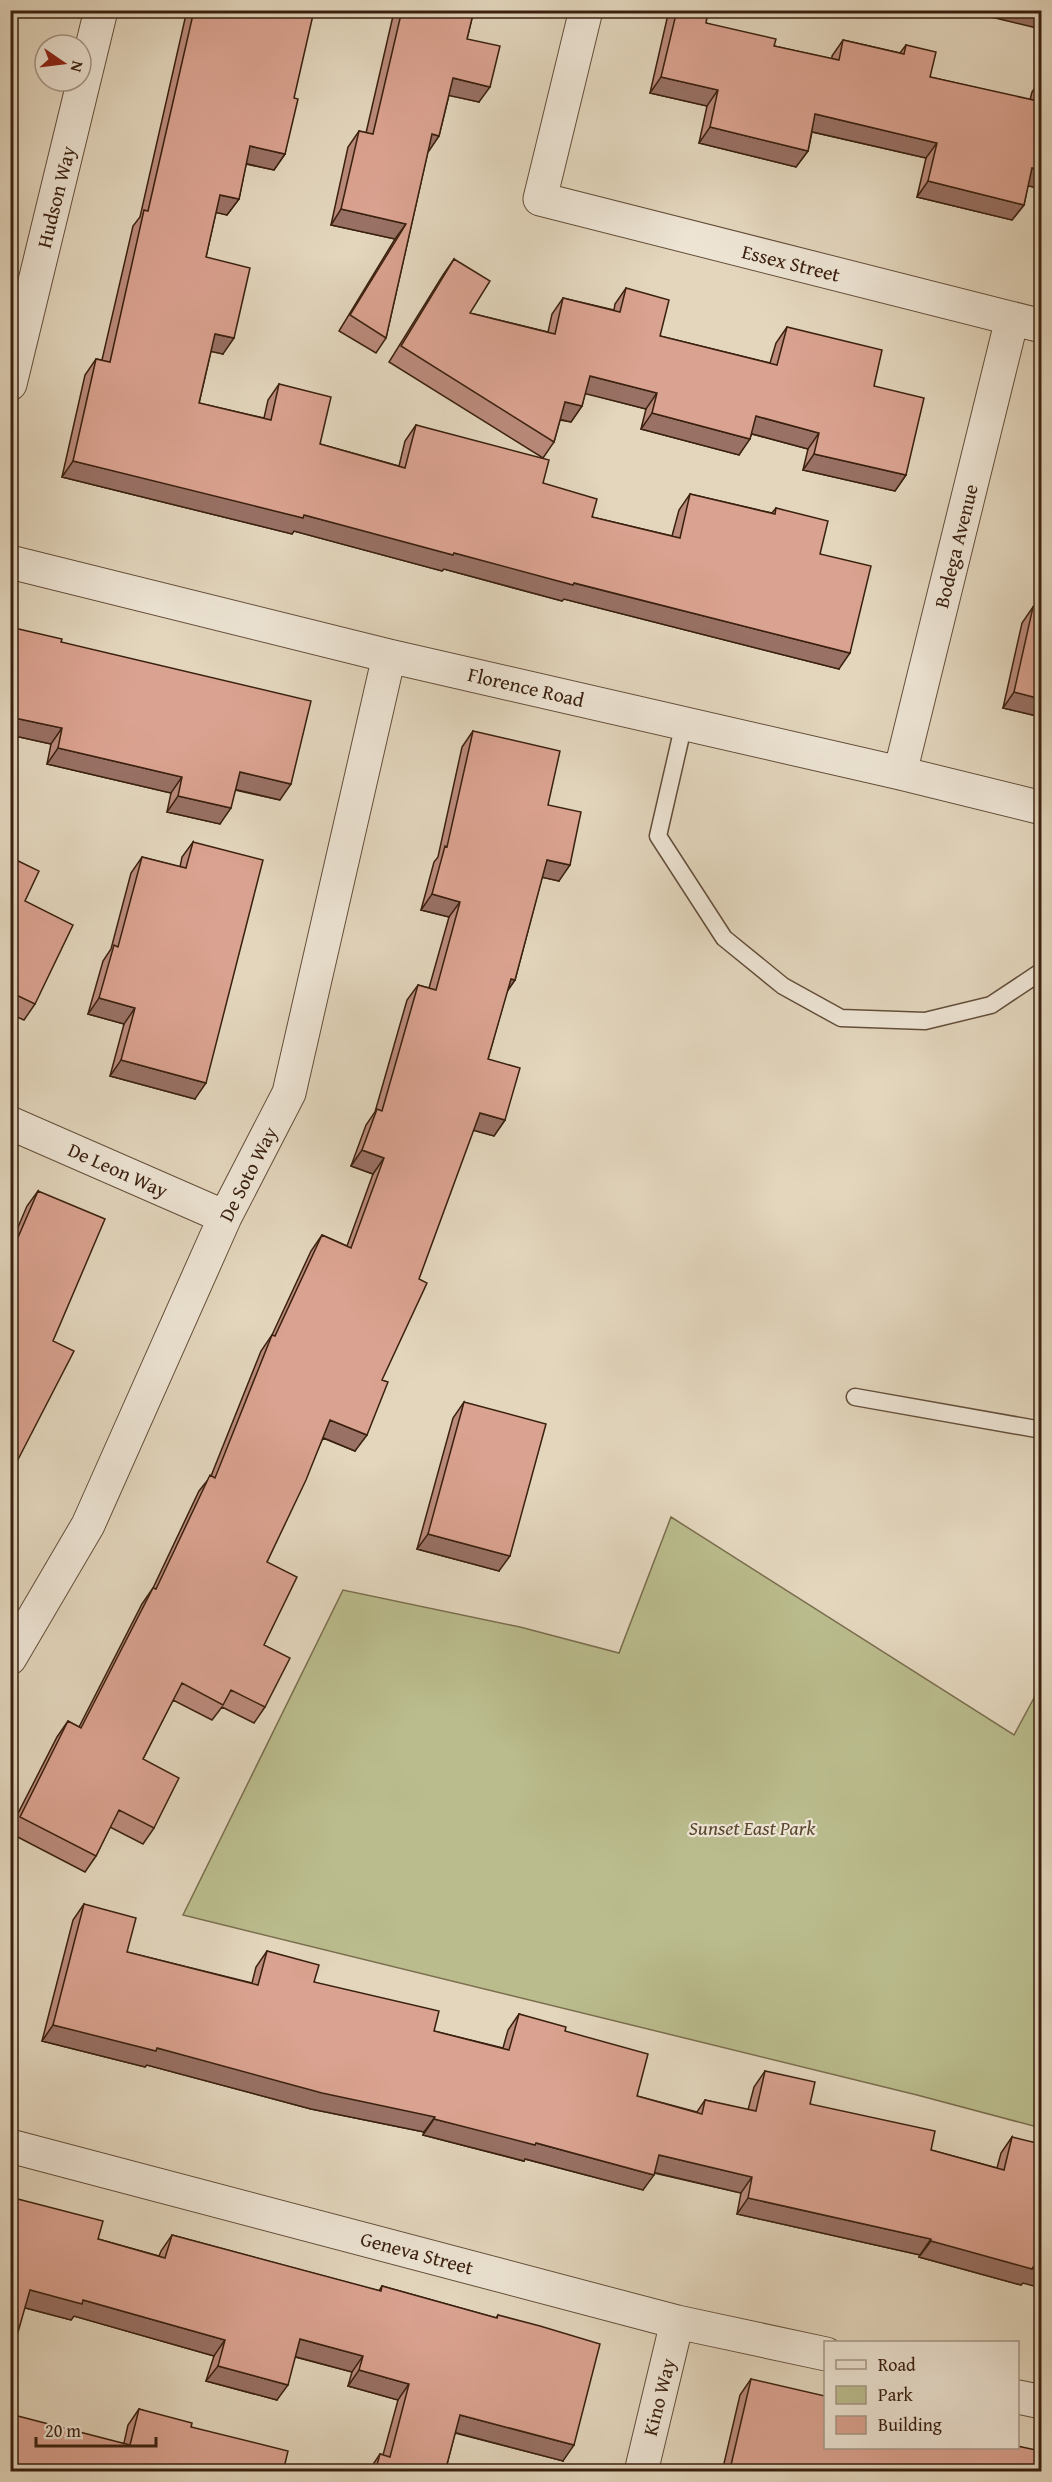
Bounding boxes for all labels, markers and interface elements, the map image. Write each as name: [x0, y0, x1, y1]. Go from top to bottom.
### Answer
north arrow: [33, 33, 93, 93]
text: N: [65, 59, 90, 75]
street label: Hudson Way: [29, 143, 82, 251]
street label: Essex Street: [739, 236, 843, 289]
street label: Bodega Avenue: [926, 481, 985, 611]
street label: Florence Road: [465, 659, 587, 714]
street label: De Soto Way: [211, 1121, 284, 1226]
street label: De Leon Way: [64, 1135, 173, 1204]
park label: Sunset East Park: [689, 1813, 816, 1842]
street label: Geneva Street: [357, 2224, 477, 2282]
legend: [824, 2341, 1019, 2449]
text: Road: [878, 2351, 916, 2378]
street label: Kino Way: [635, 2355, 682, 2439]
text: Park: [878, 2381, 914, 2408]
scale bar: [36, 2410, 156, 2448]
text: Building: [878, 2411, 942, 2438]
text: 20 m: [45, 2417, 81, 2444]

